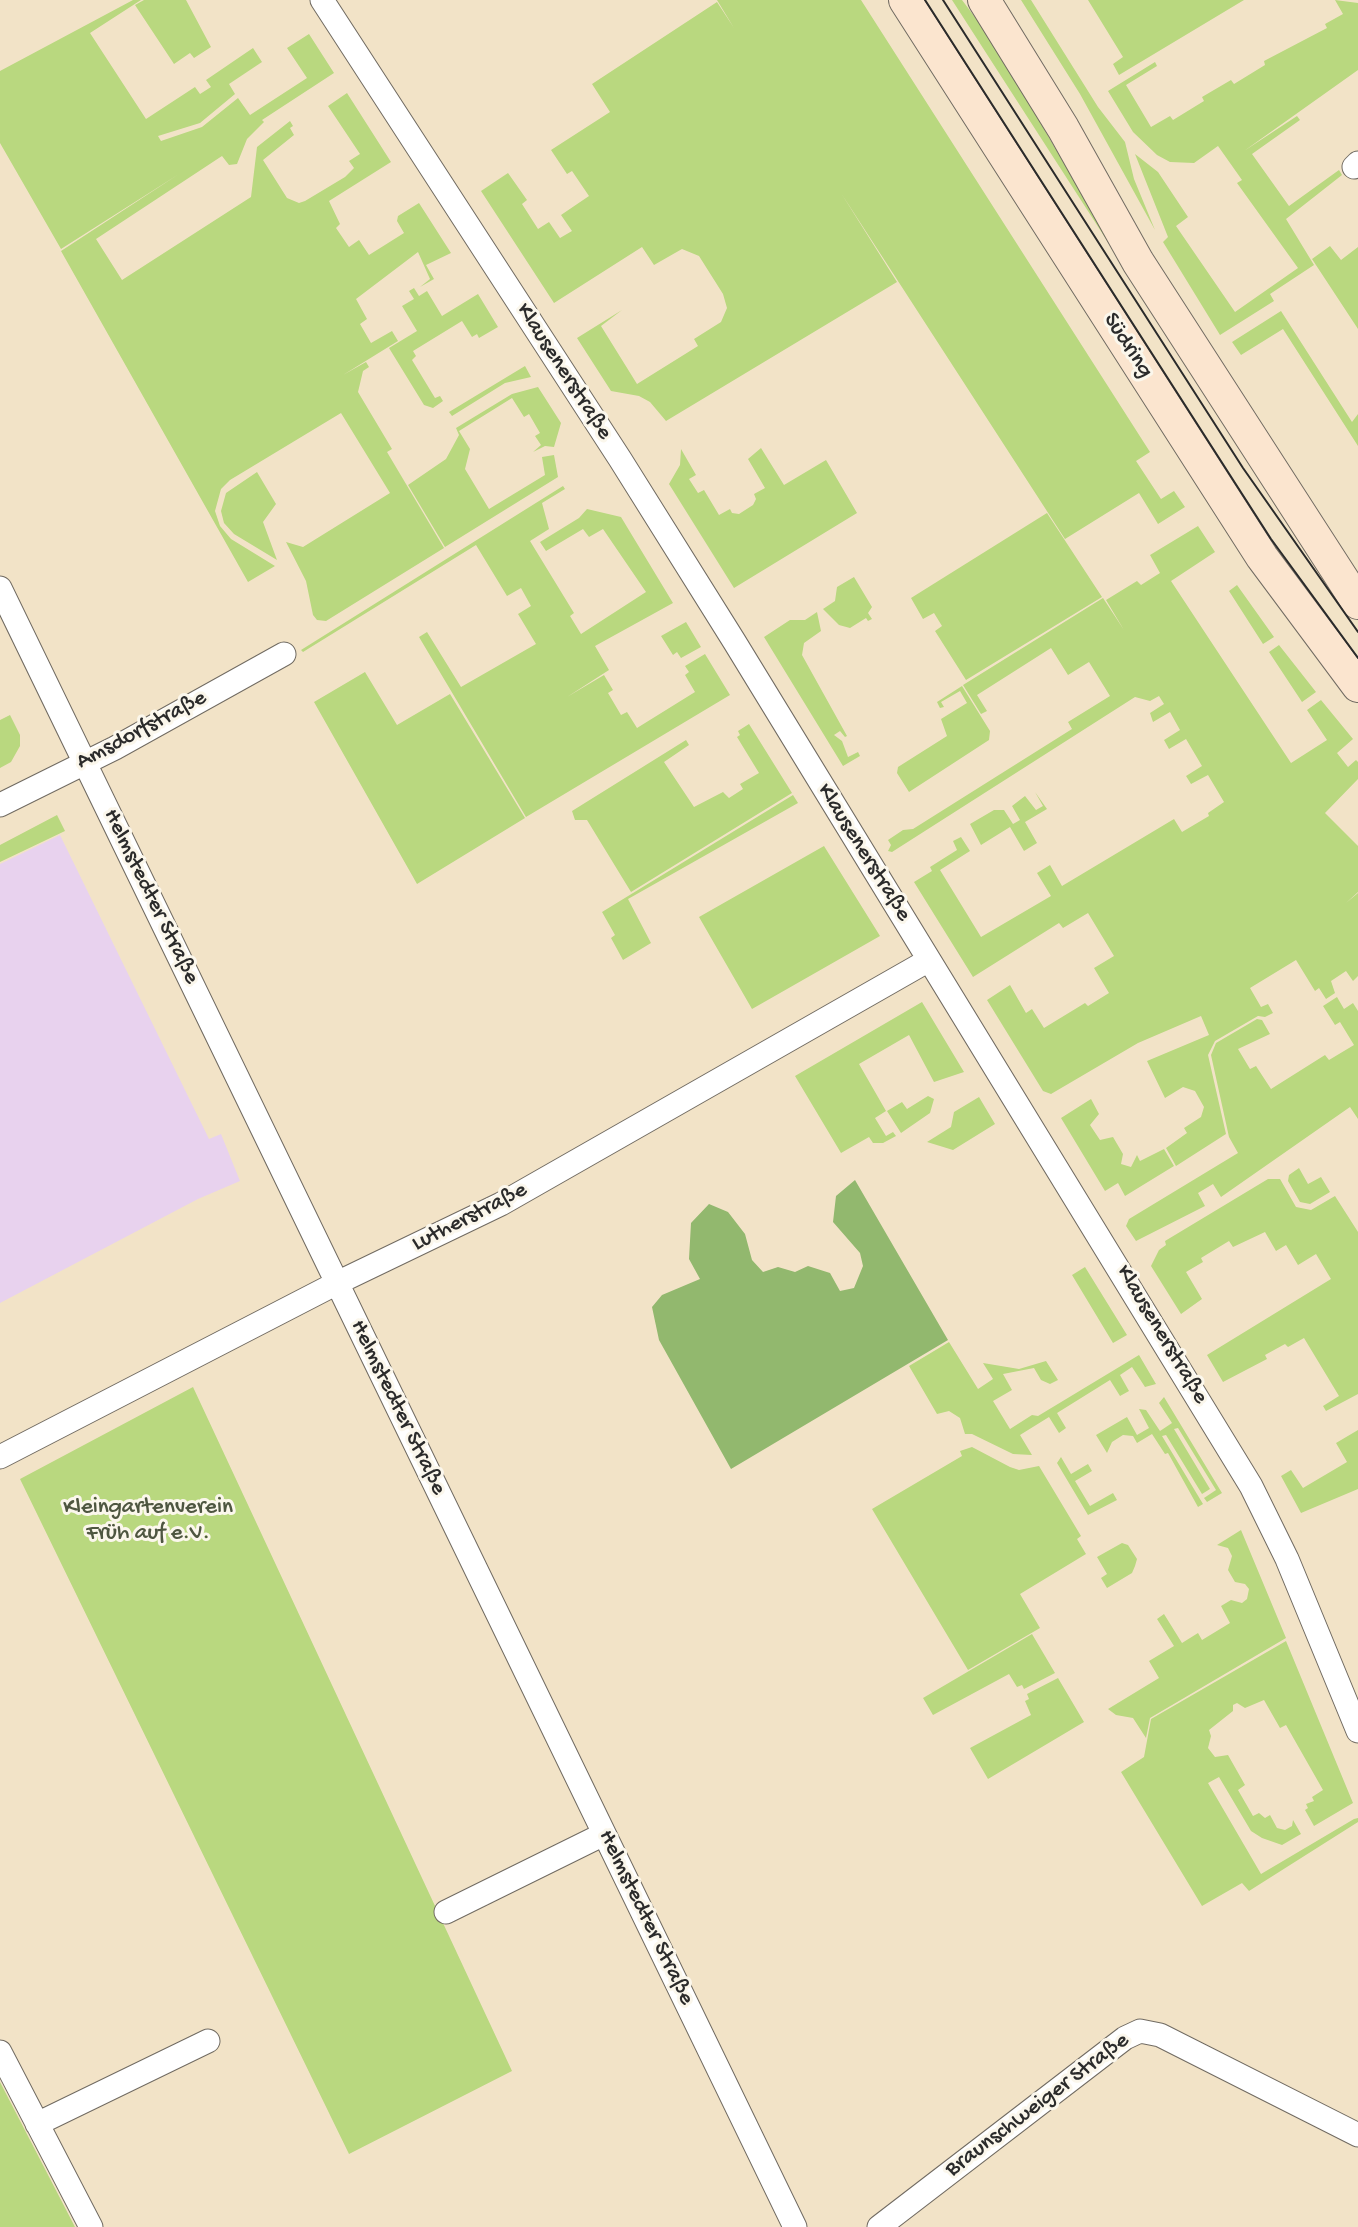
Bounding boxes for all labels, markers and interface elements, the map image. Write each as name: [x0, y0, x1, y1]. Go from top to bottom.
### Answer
street label: Klausenerstraße: [509, 299, 617, 445]
street label: Südring: [1096, 308, 1158, 384]
street label: Amsdorfstraße: [72, 685, 212, 777]
street label: Klausenerstraße: [810, 779, 916, 927]
street label: Helmstedter Straße: [96, 805, 204, 989]
street label: Lutherstraße: [408, 1177, 532, 1259]
street label: Klausenerstraße: [1109, 1261, 1213, 1409]
street label: Helmstedter Straße: [343, 1316, 451, 1500]
park label: Kleingartenverein Früh auf e.V.: [63, 1494, 233, 1548]
street label: Helmstedter Straße: [591, 1826, 699, 2010]
street label: Braunschweiger Straße: [941, 2028, 1135, 2184]

